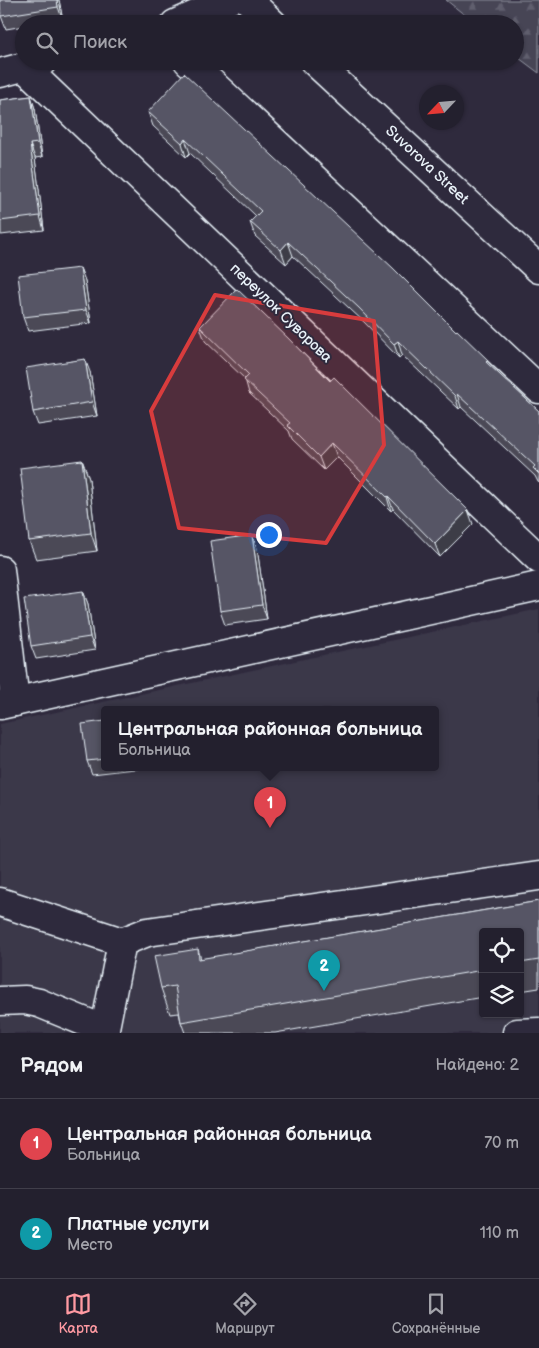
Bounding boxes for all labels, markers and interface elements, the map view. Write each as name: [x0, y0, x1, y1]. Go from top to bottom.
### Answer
search box: [15, 15, 524, 70]
icon: search: [33, 29, 61, 57]
text: Поиск: [73, 31, 127, 54]
north arrow: [419, 85, 464, 130]
street label: Suvorova Street: [381, 122, 473, 209]
street label: переулок Суворова: [226, 259, 336, 367]
your location: [256, 522, 282, 548]
popup: [101, 706, 439, 771]
text: Центральная районная больница: [118, 718, 422, 741]
text: Больница: [118, 741, 191, 760]
pin: 1: [254, 787, 286, 828]
map controls: [479, 928, 524, 1018]
button: locate: [479, 928, 524, 973]
pin: 2: [308, 950, 340, 991]
button: layers: [479, 973, 524, 1018]
text: Рядом: [20, 1053, 83, 1078]
text: Найдено: 2: [435, 1056, 519, 1075]
text: Центральная районная больница: [67, 1123, 372, 1146]
text: 1: [33, 1134, 39, 1153]
text: 70 m: [484, 1134, 519, 1153]
text: Больница: [67, 1146, 140, 1165]
text: Платные услуги: [67, 1213, 209, 1236]
text: 2: [31, 1224, 41, 1243]
text: 110 m: [480, 1224, 519, 1243]
text: Место: [67, 1236, 113, 1255]
tab: Карта: [59, 1290, 98, 1337]
tab: Маршрут: [215, 1290, 275, 1337]
tab: Сохранённые: [392, 1290, 480, 1337]

